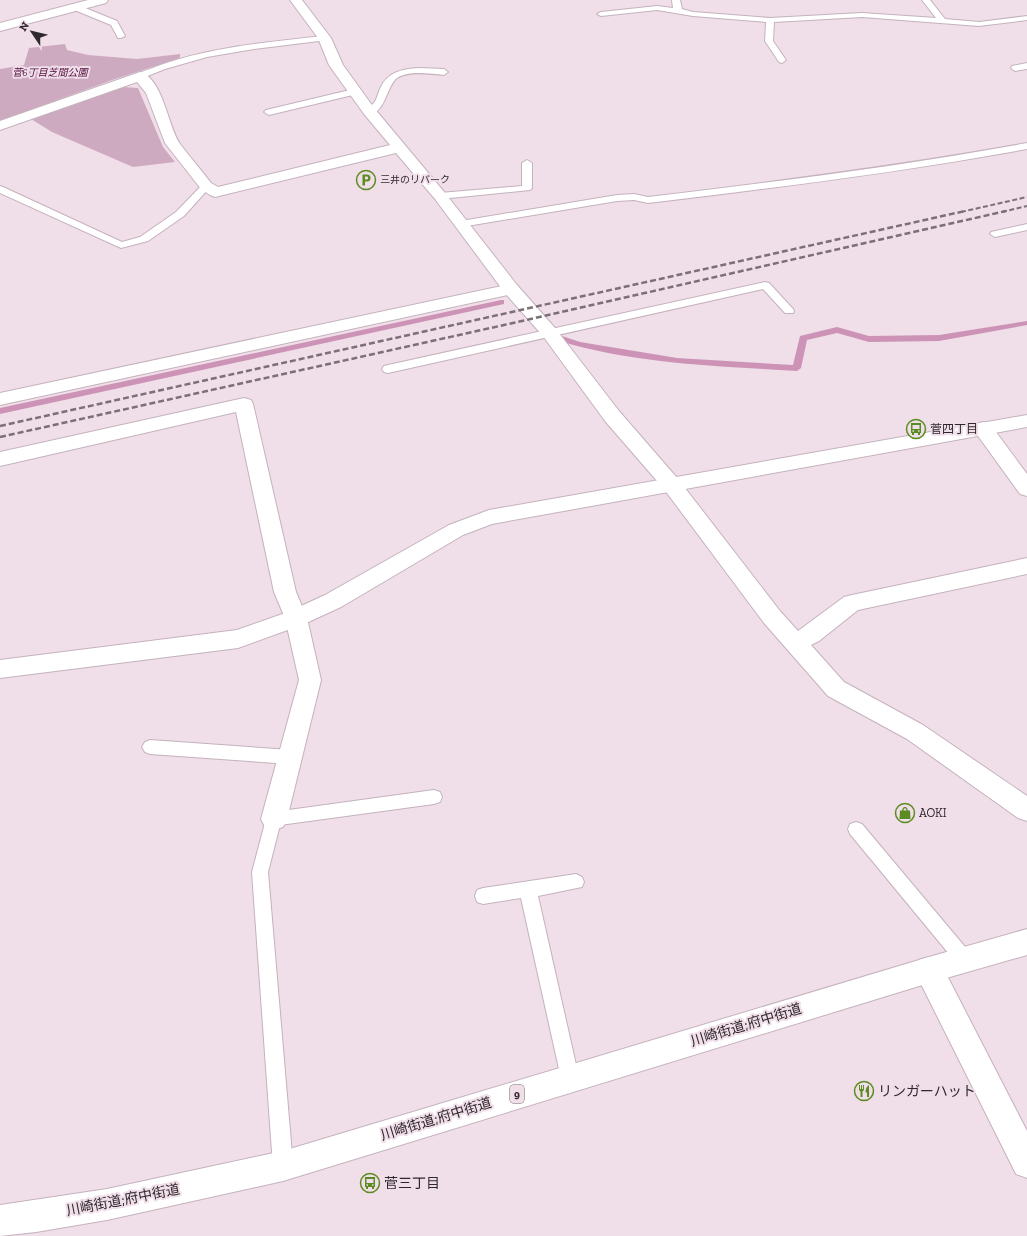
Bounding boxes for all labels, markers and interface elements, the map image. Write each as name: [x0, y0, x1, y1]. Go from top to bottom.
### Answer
north arrow: [12, 12, 52, 52]
text: N: [16, 19, 32, 34]
park label: 菅6丁目芝間公園: [12, 67, 90, 79]
parking icon: 三井のリパーク: [355, 169, 377, 191]
place label: 三井のリパーク: [380, 174, 450, 186]
bus stop icon: 菅四丁目: [905, 418, 927, 440]
place label: 菅四丁目: [930, 422, 978, 436]
shop icon: AOKI: [894, 802, 916, 824]
place label: AOKI: [919, 806, 947, 820]
street label: 川崎街道;府中街道: [688, 1000, 804, 1050]
restaurant icon: リンガーハット: [853, 1080, 875, 1102]
place label: リンガーハット: [878, 1083, 976, 1100]
road number: 9: [510, 1085, 524, 1103]
street label: 川崎街道;府中街道: [378, 1094, 494, 1144]
bus stop icon: 菅三丁目: [359, 1172, 381, 1194]
place label: 菅三丁目: [384, 1175, 440, 1192]
street label: 川崎街道;府中街道: [65, 1181, 181, 1219]

